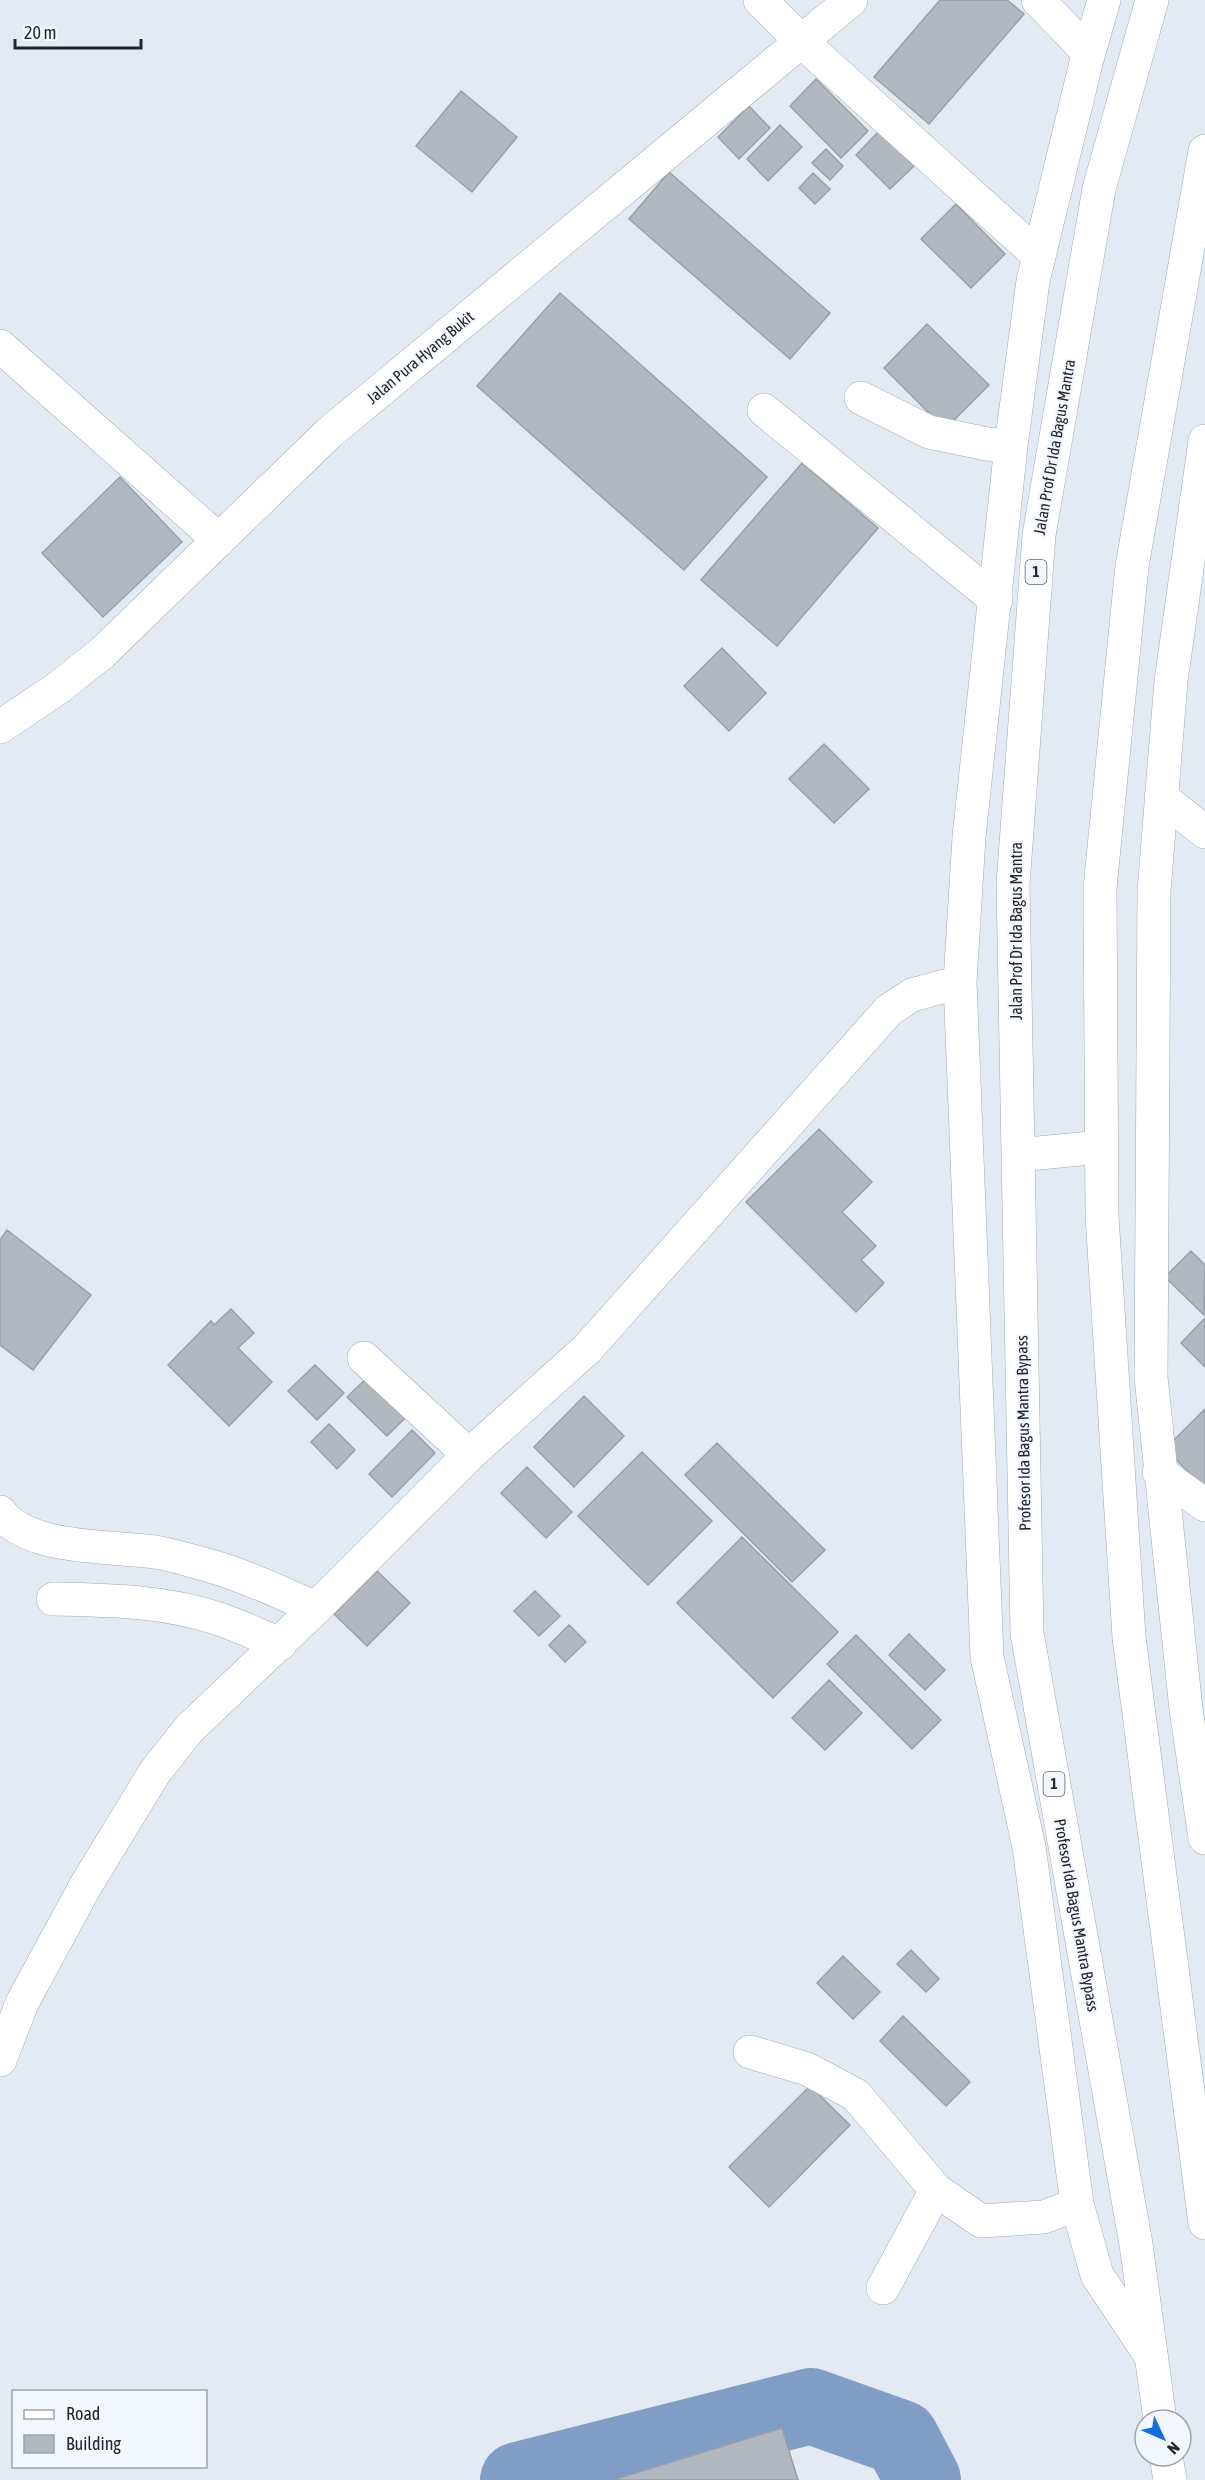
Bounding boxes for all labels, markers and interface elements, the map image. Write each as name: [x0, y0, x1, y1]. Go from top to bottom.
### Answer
scale bar: [15, 12, 141, 50]
text: 20 m: [24, 22, 56, 43]
street label: Jalan Pura Hyang Bukit: [363, 307, 478, 408]
street label: Jalan Prof Dr Ida Bagus Mantra: [1030, 358, 1079, 536]
road number: 1: [1026, 560, 1046, 584]
street label: Jalan Prof Dr Ida Bagus Mantra: [1007, 842, 1026, 1020]
street label: Profesor Ida Bagus Mantra Bypass: [1012, 1335, 1035, 1531]
road number: 1: [1044, 1772, 1064, 1796]
street label: Profesor Ida Bagus Mantra Bypass: [1050, 1817, 1103, 2013]
legend: [12, 2390, 207, 2468]
text: Road: [66, 2403, 100, 2424]
north arrow: [1133, 2408, 1193, 2468]
text: Building: [66, 2433, 121, 2454]
text: N: [1164, 2439, 1184, 2458]

